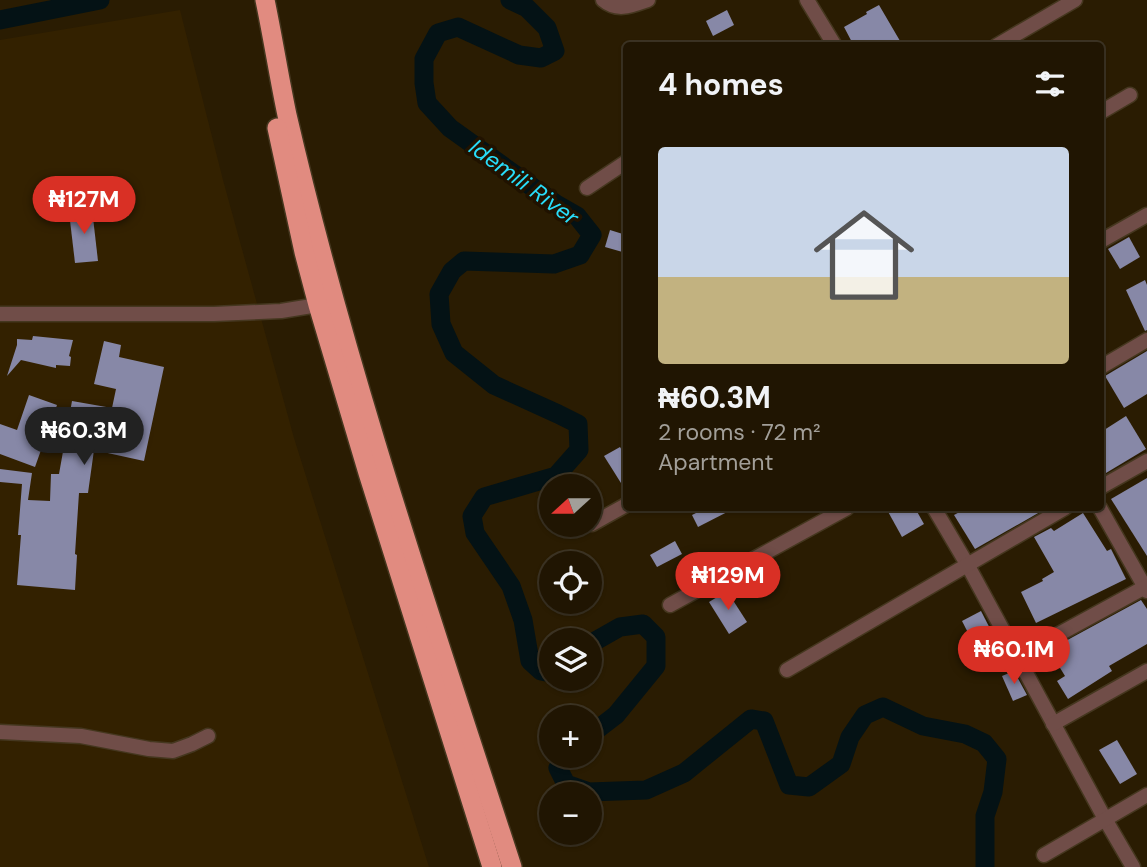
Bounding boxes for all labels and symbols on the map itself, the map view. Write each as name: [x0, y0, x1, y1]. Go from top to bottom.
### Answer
water label: Idemili River: [463, 132, 586, 233]
pin: ₦127M: [35, 176, 133, 236]
pin: ₦60.3M: [27, 407, 141, 467]
north arrow: [539, 474, 602, 537]
pin: ₦129M: [679, 552, 777, 612]
pin: ₦60.1M: [957, 626, 1071, 686]

